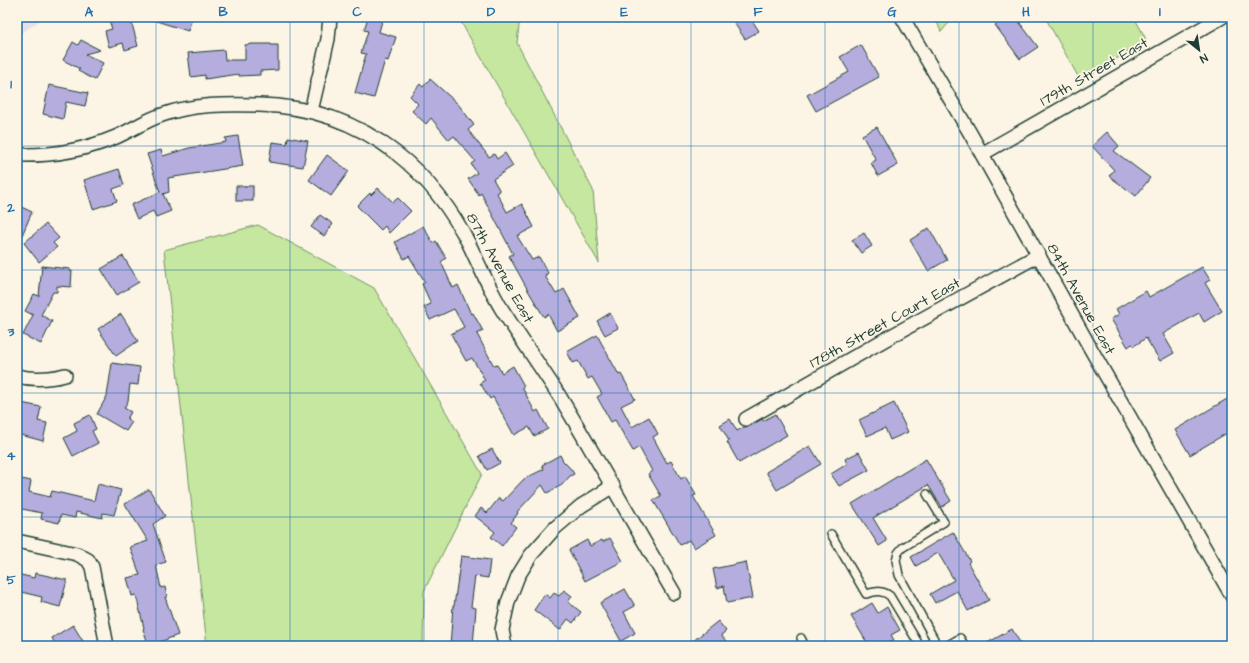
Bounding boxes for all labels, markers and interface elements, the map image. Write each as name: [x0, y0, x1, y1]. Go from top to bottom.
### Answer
text: A: [85, 3, 94, 21]
text: B: [218, 3, 228, 21]
text: C: [352, 3, 362, 21]
text: D: [487, 3, 496, 21]
text: E: [620, 3, 628, 21]
text: F: [753, 3, 763, 21]
text: G: [887, 3, 897, 21]
text: H: [1022, 3, 1030, 21]
text: I: [1159, 3, 1161, 21]
north arrow: [1179, 30, 1219, 70]
street label: 179th Street East: [1036, 33, 1152, 111]
text: N: [1197, 50, 1210, 66]
text: 1: [10, 75, 12, 93]
text: 2: [6, 199, 15, 217]
street label: 87th Avenue East: [461, 209, 539, 327]
street label: 84th Avenue East: [1042, 240, 1120, 358]
street label: 178th Street Court East: [806, 273, 964, 373]
text: 3: [7, 323, 15, 341]
text: 4: [7, 447, 16, 465]
text: 5: [6, 571, 16, 589]

